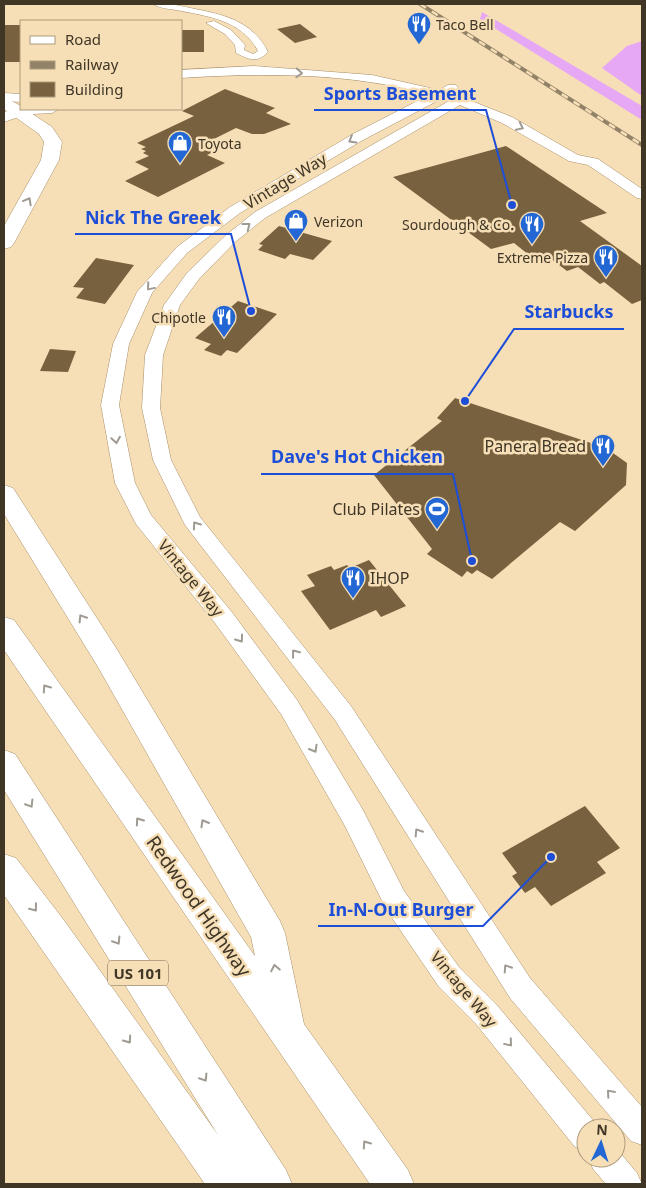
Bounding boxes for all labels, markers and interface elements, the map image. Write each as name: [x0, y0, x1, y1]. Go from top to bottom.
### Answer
restaurant icon: Taco Bell: [406, 11, 432, 45]
place label: Taco Bell: [436, 15, 494, 34]
legend: [20, 20, 182, 110]
text: Road: [65, 29, 101, 49]
text: Railway: [65, 54, 119, 74]
one-way arrow: [295, 67, 303, 78]
callout: Sports Basement: [314, 77, 486, 110]
text: Building: [65, 79, 123, 99]
text: Sports Basement: [324, 81, 476, 105]
one-way arrow: [515, 120, 524, 131]
shop icon: Toyota: [167, 130, 193, 164]
place label: Toyota: [198, 134, 242, 153]
one-way arrow: [348, 134, 357, 144]
street label: Vintage Way: [239, 147, 331, 214]
one-way arrow: [21, 197, 31, 206]
callout: Nick The Greek: [75, 201, 231, 234]
text: Nick The Greek: [85, 205, 222, 229]
shop icon: Verizon: [283, 208, 309, 242]
restaurant icon: Sourdough & Co.: [519, 211, 545, 245]
place label: Verizon: [314, 212, 363, 231]
place label: Sourdough & Co.: [402, 215, 514, 234]
one-way arrow: [241, 223, 250, 231]
restaurant icon: Extreme Pizza: [593, 244, 619, 278]
place label: Extreme Pizza: [497, 248, 588, 267]
one-way arrow: [147, 281, 156, 290]
callout: Starbucks: [514, 296, 624, 329]
text: Starbucks: [524, 299, 614, 323]
restaurant icon: Chipotle: [211, 304, 237, 338]
place label: Chipotle: [151, 308, 206, 327]
restaurant icon: Panera Bread: [590, 433, 616, 467]
place label: Panera Bread: [484, 435, 586, 457]
one-way arrow: [110, 436, 120, 445]
callout: Dave's Hot Chicken: [261, 441, 453, 474]
text: Dave's Hot Chicken: [271, 444, 443, 468]
sports icon: Club Pilates: [424, 496, 450, 530]
place label: Club Pilates: [332, 498, 420, 520]
one-way arrow: [193, 521, 202, 531]
street label: Vintage Way: [153, 535, 229, 622]
restaurant icon: IHOP: [340, 565, 366, 599]
place label: IHOP: [370, 567, 409, 589]
one-way arrow: [79, 614, 88, 623]
one-way arrow: [234, 633, 242, 642]
one-way arrow: [293, 650, 301, 659]
one-way arrow: [43, 684, 52, 694]
one-way arrow: [307, 743, 317, 752]
one-way arrow: [24, 798, 33, 807]
one-way arrow: [136, 817, 145, 827]
one-way arrow: [200, 819, 210, 828]
one-way arrow: [415, 828, 424, 837]
street label: Redwood Highway: [141, 830, 258, 982]
callout: In-N-Out Burger: [318, 893, 483, 926]
text: In-N-Out Burger: [329, 897, 474, 921]
one-way arrow: [28, 902, 36, 911]
one-way arrow: [111, 935, 120, 945]
street label: Vintage Way: [426, 946, 503, 1032]
road number: US 101: [108, 960, 168, 986]
one-way arrow: [270, 963, 280, 972]
one-way arrow: [503, 964, 513, 973]
one-way arrow: [122, 1034, 131, 1044]
one-way arrow: [503, 1037, 512, 1046]
one-way arrow: [198, 1073, 208, 1082]
one-way arrow: [607, 1089, 616, 1098]
north arrow: [576, 1118, 626, 1168]
text: N: [596, 1120, 608, 1139]
one-way arrow: [363, 1141, 372, 1150]

